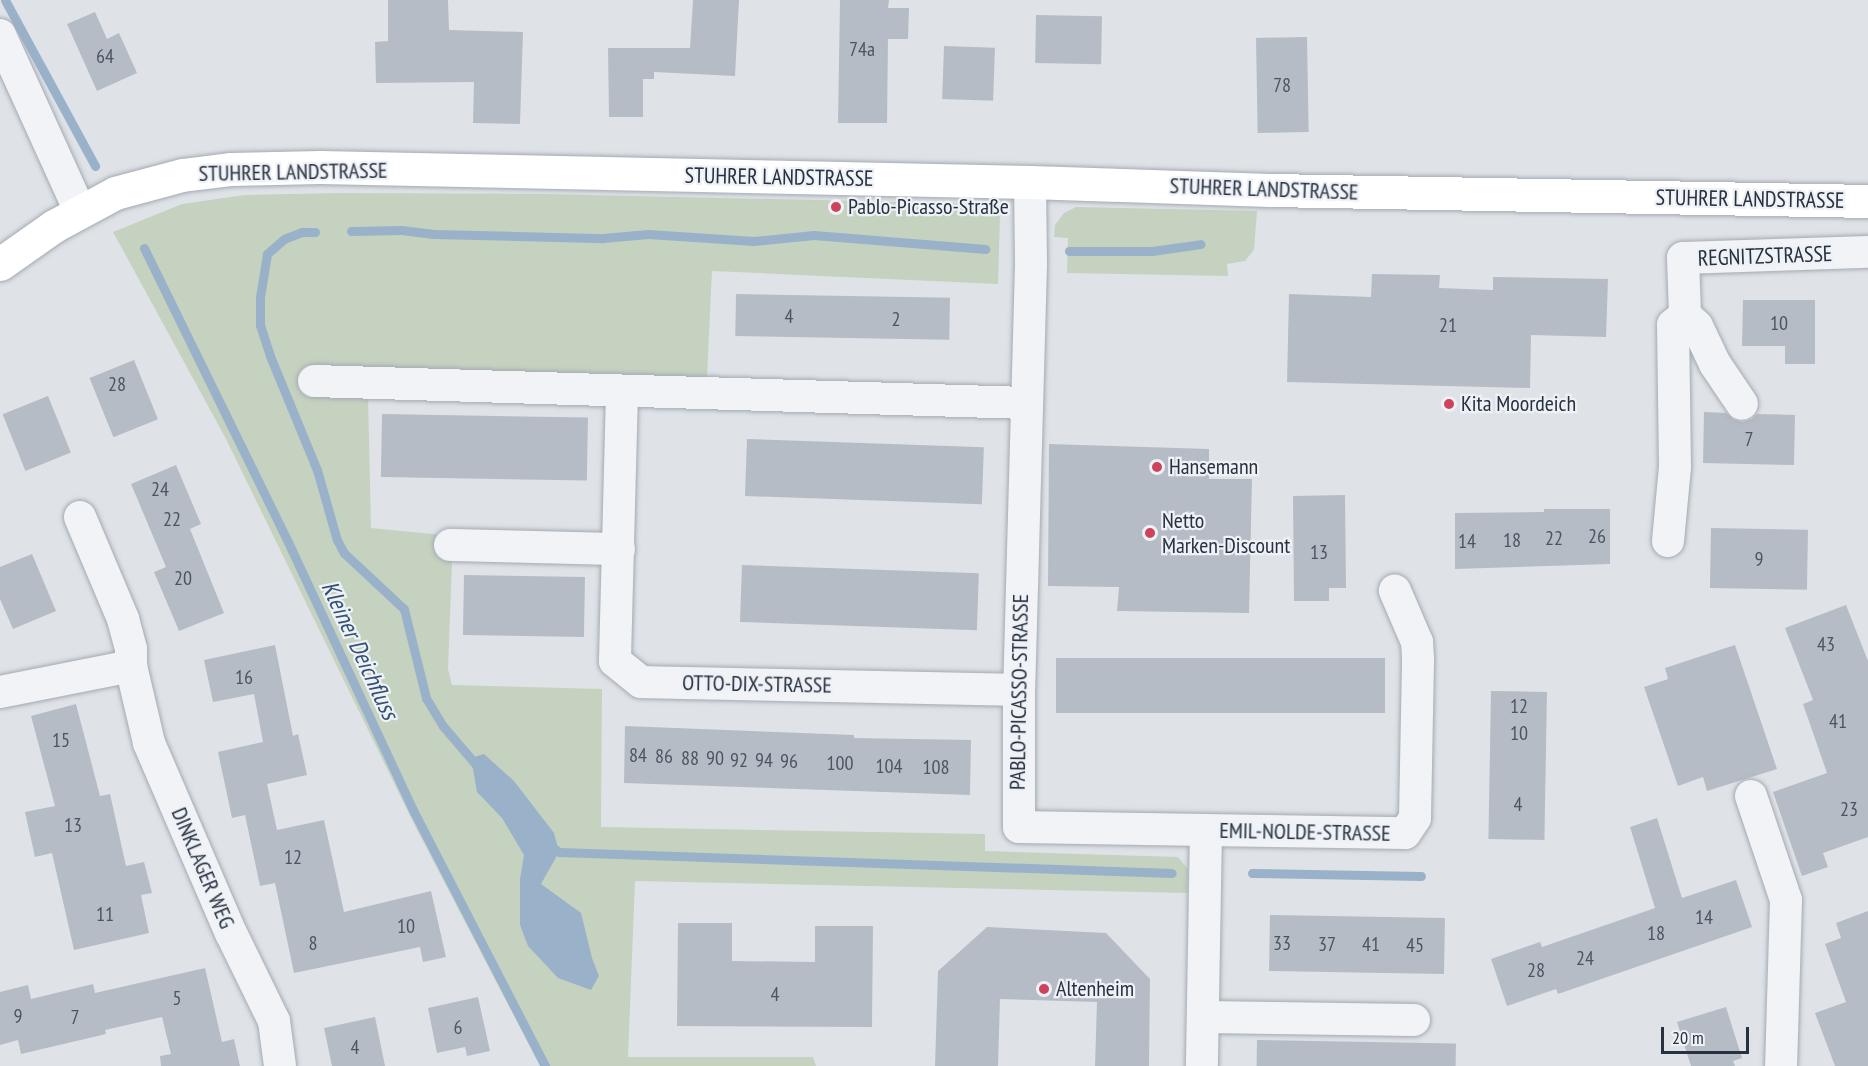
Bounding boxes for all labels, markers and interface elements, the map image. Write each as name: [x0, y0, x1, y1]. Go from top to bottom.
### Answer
house number: 74a: [849, 37, 875, 61]
house number: 64: [96, 44, 114, 68]
house number: 78: [1273, 73, 1291, 97]
street label: STUHRER LANDSTRASSE: [198, 157, 388, 187]
street label: STUHRER LANDSTRASSE: [684, 162, 874, 192]
street label: STUHRER LANDSTRASSE: [1169, 173, 1359, 205]
street label: STUHRER LANDSTRASSE: [1655, 184, 1845, 214]
place label: Pablo-Picasso-Straße: [848, 194, 1009, 220]
marker: Pablo-Picasso-Straße: [829, 200, 843, 214]
street label: REGNITZSTRASSE: [1697, 240, 1833, 272]
house number: 4: [785, 304, 793, 328]
house number: 2: [892, 307, 900, 331]
house number: 10: [1770, 311, 1788, 335]
house number: 21: [1439, 313, 1457, 337]
house number: 28: [108, 372, 126, 396]
place label: Kita Moordeich: [1461, 391, 1576, 417]
marker: Kita Moordeich: [1442, 397, 1456, 411]
house number: 7: [1745, 427, 1753, 451]
place label: Hansemann: [1169, 454, 1258, 480]
marker: Hansemann: [1150, 460, 1164, 474]
house number: 24: [151, 477, 169, 501]
house number: 22: [163, 507, 181, 531]
place label: Netto Marken-Discount: [1162, 507, 1290, 558]
house number: 26: [1588, 524, 1606, 548]
marker: Netto Marken-Discount: [1143, 526, 1157, 540]
house number: 22: [1545, 526, 1563, 550]
house number: 18: [1503, 528, 1521, 552]
house number: 14: [1458, 529, 1476, 553]
house number: 13: [1310, 540, 1328, 564]
house number: 9: [1755, 547, 1763, 571]
house number: 20: [174, 566, 192, 590]
water label: Kleiner Deichfluss: [315, 576, 405, 724]
street label: PABLO-PICASSO-STRASSE: [1004, 594, 1034, 790]
house number: 43: [1817, 632, 1835, 656]
house number: 16: [235, 665, 253, 689]
street label: OTTO-DIX-STRASSE: [682, 669, 832, 699]
house number: 12: [1510, 694, 1528, 718]
house number: 41: [1829, 709, 1847, 733]
house number: 10: [1510, 721, 1528, 745]
house number: 15: [52, 728, 70, 752]
house number: 84: [629, 743, 647, 767]
house number: 86: [655, 744, 673, 768]
house number: 88: [681, 746, 699, 770]
house number: 90: [706, 746, 724, 770]
house number: 92: [730, 748, 748, 772]
house number: 94: [755, 748, 773, 772]
house number: 96: [780, 749, 798, 773]
house number: 100: [827, 751, 853, 775]
house number: 104: [876, 754, 902, 778]
house number: 108: [923, 755, 949, 779]
house number: 4: [1514, 792, 1522, 816]
house number: 23: [1840, 797, 1858, 821]
street label: DINKLAGER WEG: [166, 803, 240, 933]
house number: 13: [64, 813, 82, 837]
street label: EMIL-NOLDE-STRASSE: [1219, 817, 1391, 847]
house number: 12: [284, 845, 302, 869]
house number: 11: [96, 902, 114, 926]
house number: 14: [1695, 905, 1713, 929]
house number: 10: [397, 914, 415, 938]
house number: 18: [1647, 921, 1665, 945]
house number: 8: [309, 931, 317, 955]
house number: 33: [1273, 931, 1291, 955]
house number: 37: [1318, 932, 1336, 956]
house number: 41: [1362, 932, 1380, 956]
house number: 45: [1406, 933, 1424, 957]
house number: 24: [1576, 946, 1594, 970]
house number: 28: [1527, 958, 1545, 982]
place label: Altenheim: [1056, 976, 1134, 1002]
house number: 4: [771, 982, 779, 1006]
marker: Altenheim: [1037, 982, 1051, 996]
house number: 5: [173, 986, 181, 1010]
house number: 9: [14, 1004, 22, 1028]
house number: 7: [71, 1005, 79, 1029]
house number: 6: [454, 1015, 462, 1039]
scale bar: [1664, 1015, 1752, 1053]
text: 20 m: [1672, 1026, 1704, 1049]
house number: 4: [351, 1035, 359, 1059]

